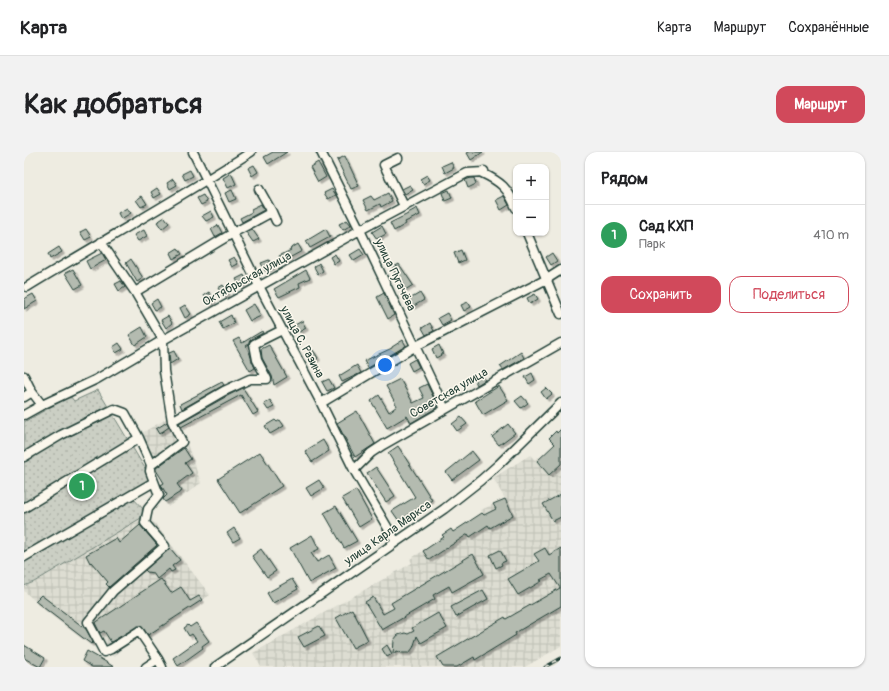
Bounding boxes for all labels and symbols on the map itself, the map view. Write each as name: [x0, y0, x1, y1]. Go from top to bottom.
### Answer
street label: улица Пугачёва: [371, 236, 419, 314]
street label: Октябрьская улица: [200, 248, 295, 310]
street label: улица С. Разина: [276, 303, 327, 381]
your location: [375, 355, 395, 375]
street label: Советская улица: [407, 364, 491, 421]
pin: 1: [69, 471, 95, 501]
street label: улица Карла Маркса: [341, 497, 435, 569]

